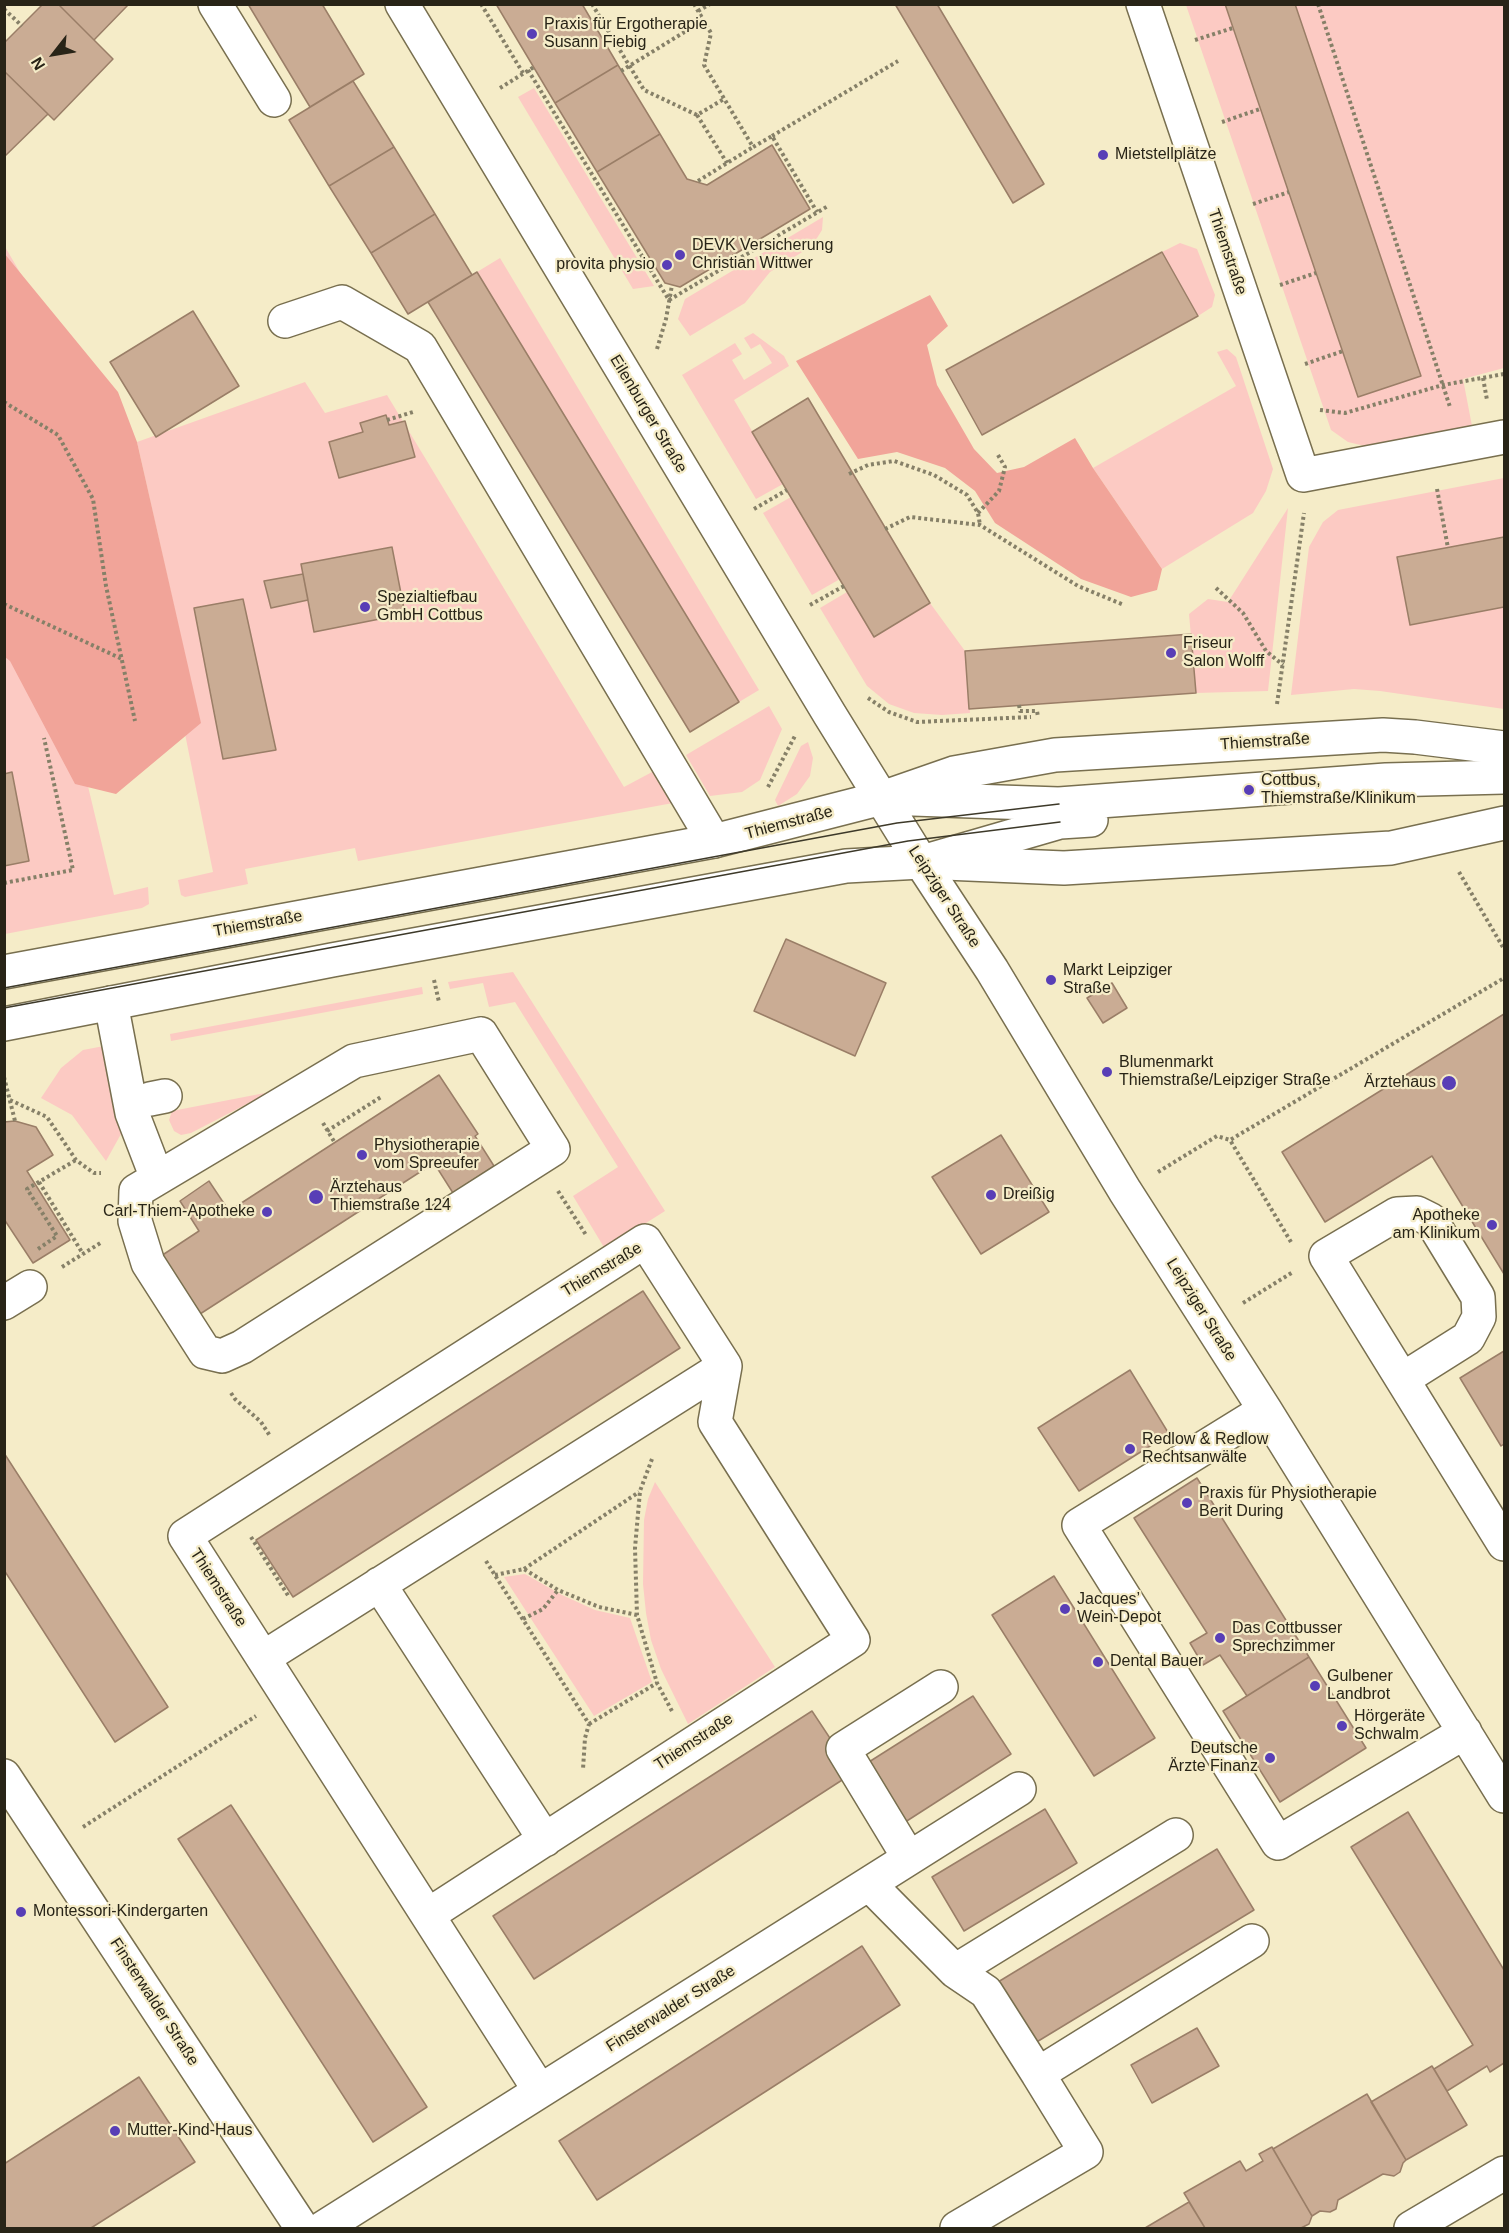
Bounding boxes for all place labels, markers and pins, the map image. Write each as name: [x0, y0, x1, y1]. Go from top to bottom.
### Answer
place label: Praxis für Ergotherapie Susann Fiebig: [544, 15, 708, 53]
marker: Praxis für Ergotherapie Susann Fiebig: [525, 27, 539, 41]
place label: Mietstellplätze: [1115, 145, 1216, 165]
marker: Mietstellplätze: [1096, 148, 1110, 162]
place label: DEVK Versicherung Christian Wittwer: [692, 236, 833, 274]
marker: DEVK Versicherung Christian Wittwer: [673, 248, 687, 262]
place label: provita physio: [556, 255, 655, 275]
marker: provita physio: [660, 258, 674, 272]
place label: Spezialtiefbau GmbH Cottbus: [377, 588, 483, 626]
marker: Spezialtiefbau GmbH Cottbus: [358, 600, 372, 614]
place label: Friseur Salon Wolff: [1183, 634, 1264, 672]
marker: Friseur Salon Wolff: [1164, 646, 1178, 660]
place label: Cottbus, Thiemstraße/Klinikum: [1261, 771, 1416, 809]
marker: Cottbus, Thiemstraße/Klinikum: [1242, 783, 1256, 797]
place label: Markt Leipziger Straße: [1063, 961, 1172, 999]
marker: Markt Leipziger Straße: [1044, 973, 1058, 987]
place label: Blumenmarkt Thiemstraße/Leipziger Straße: [1119, 1053, 1331, 1091]
marker: Blumenmarkt Thiemstraße/Leipziger Straße: [1100, 1065, 1114, 1079]
place label: Ärztehaus: [1364, 1073, 1436, 1093]
marker: Ärztehaus: [1440, 1074, 1458, 1092]
place label: Physiotherapie vom Spreeufer: [374, 1136, 480, 1174]
marker: Physiotherapie vom Spreeufer: [355, 1148, 369, 1162]
place label: Ärztehaus Thiemstraße 124: [330, 1178, 451, 1216]
place label: Dreißig: [1003, 1185, 1055, 1205]
marker: Ärztehaus Thiemstraße 124: [307, 1188, 325, 1206]
marker: Dreißig: [984, 1188, 998, 1202]
place label: Carl-Thiem-Apotheke: [103, 1202, 255, 1222]
marker: Carl-Thiem-Apotheke: [260, 1205, 274, 1219]
place label: Apotheke am Klinikum: [1393, 1206, 1480, 1244]
marker: Apotheke am Klinikum: [1485, 1218, 1499, 1232]
place label: Redlow & Redlow Rechtsanwälte: [1142, 1430, 1268, 1468]
marker: Redlow & Redlow Rechtsanwälte: [1123, 1442, 1137, 1456]
place label: Praxis für Physiotherapie Berit During: [1199, 1484, 1377, 1522]
marker: Praxis für Physiotherapie Berit During: [1180, 1496, 1194, 1510]
place label: Jacques’ Wein-Depot: [1077, 1590, 1161, 1628]
marker: Jacques’ Wein-Depot: [1058, 1602, 1072, 1616]
place label: Das Cottbusser Sprechzimmer: [1232, 1619, 1342, 1657]
marker: Das Cottbusser Sprechzimmer: [1213, 1631, 1227, 1645]
place label: Dental Bauer: [1110, 1652, 1203, 1672]
marker: Dental Bauer: [1091, 1655, 1105, 1669]
place label: Gulbener Landbrot: [1327, 1667, 1393, 1705]
marker: Gulbener Landbrot: [1308, 1679, 1322, 1693]
place label: Hörgeräte Schwalm: [1354, 1707, 1425, 1745]
marker: Hörgeräte Schwalm: [1335, 1719, 1349, 1733]
place label: Deutsche Ärzte Finanz: [1168, 1739, 1258, 1777]
marker: Deutsche Ärzte Finanz: [1263, 1751, 1277, 1765]
place label: Montessori-Kindergarten: [33, 1902, 208, 1922]
marker: Montessori-Kindergarten: [14, 1905, 28, 1919]
place label: Mutter-Kind-Haus: [127, 2121, 252, 2141]
marker: Mutter-Kind-Haus: [108, 2124, 122, 2138]

